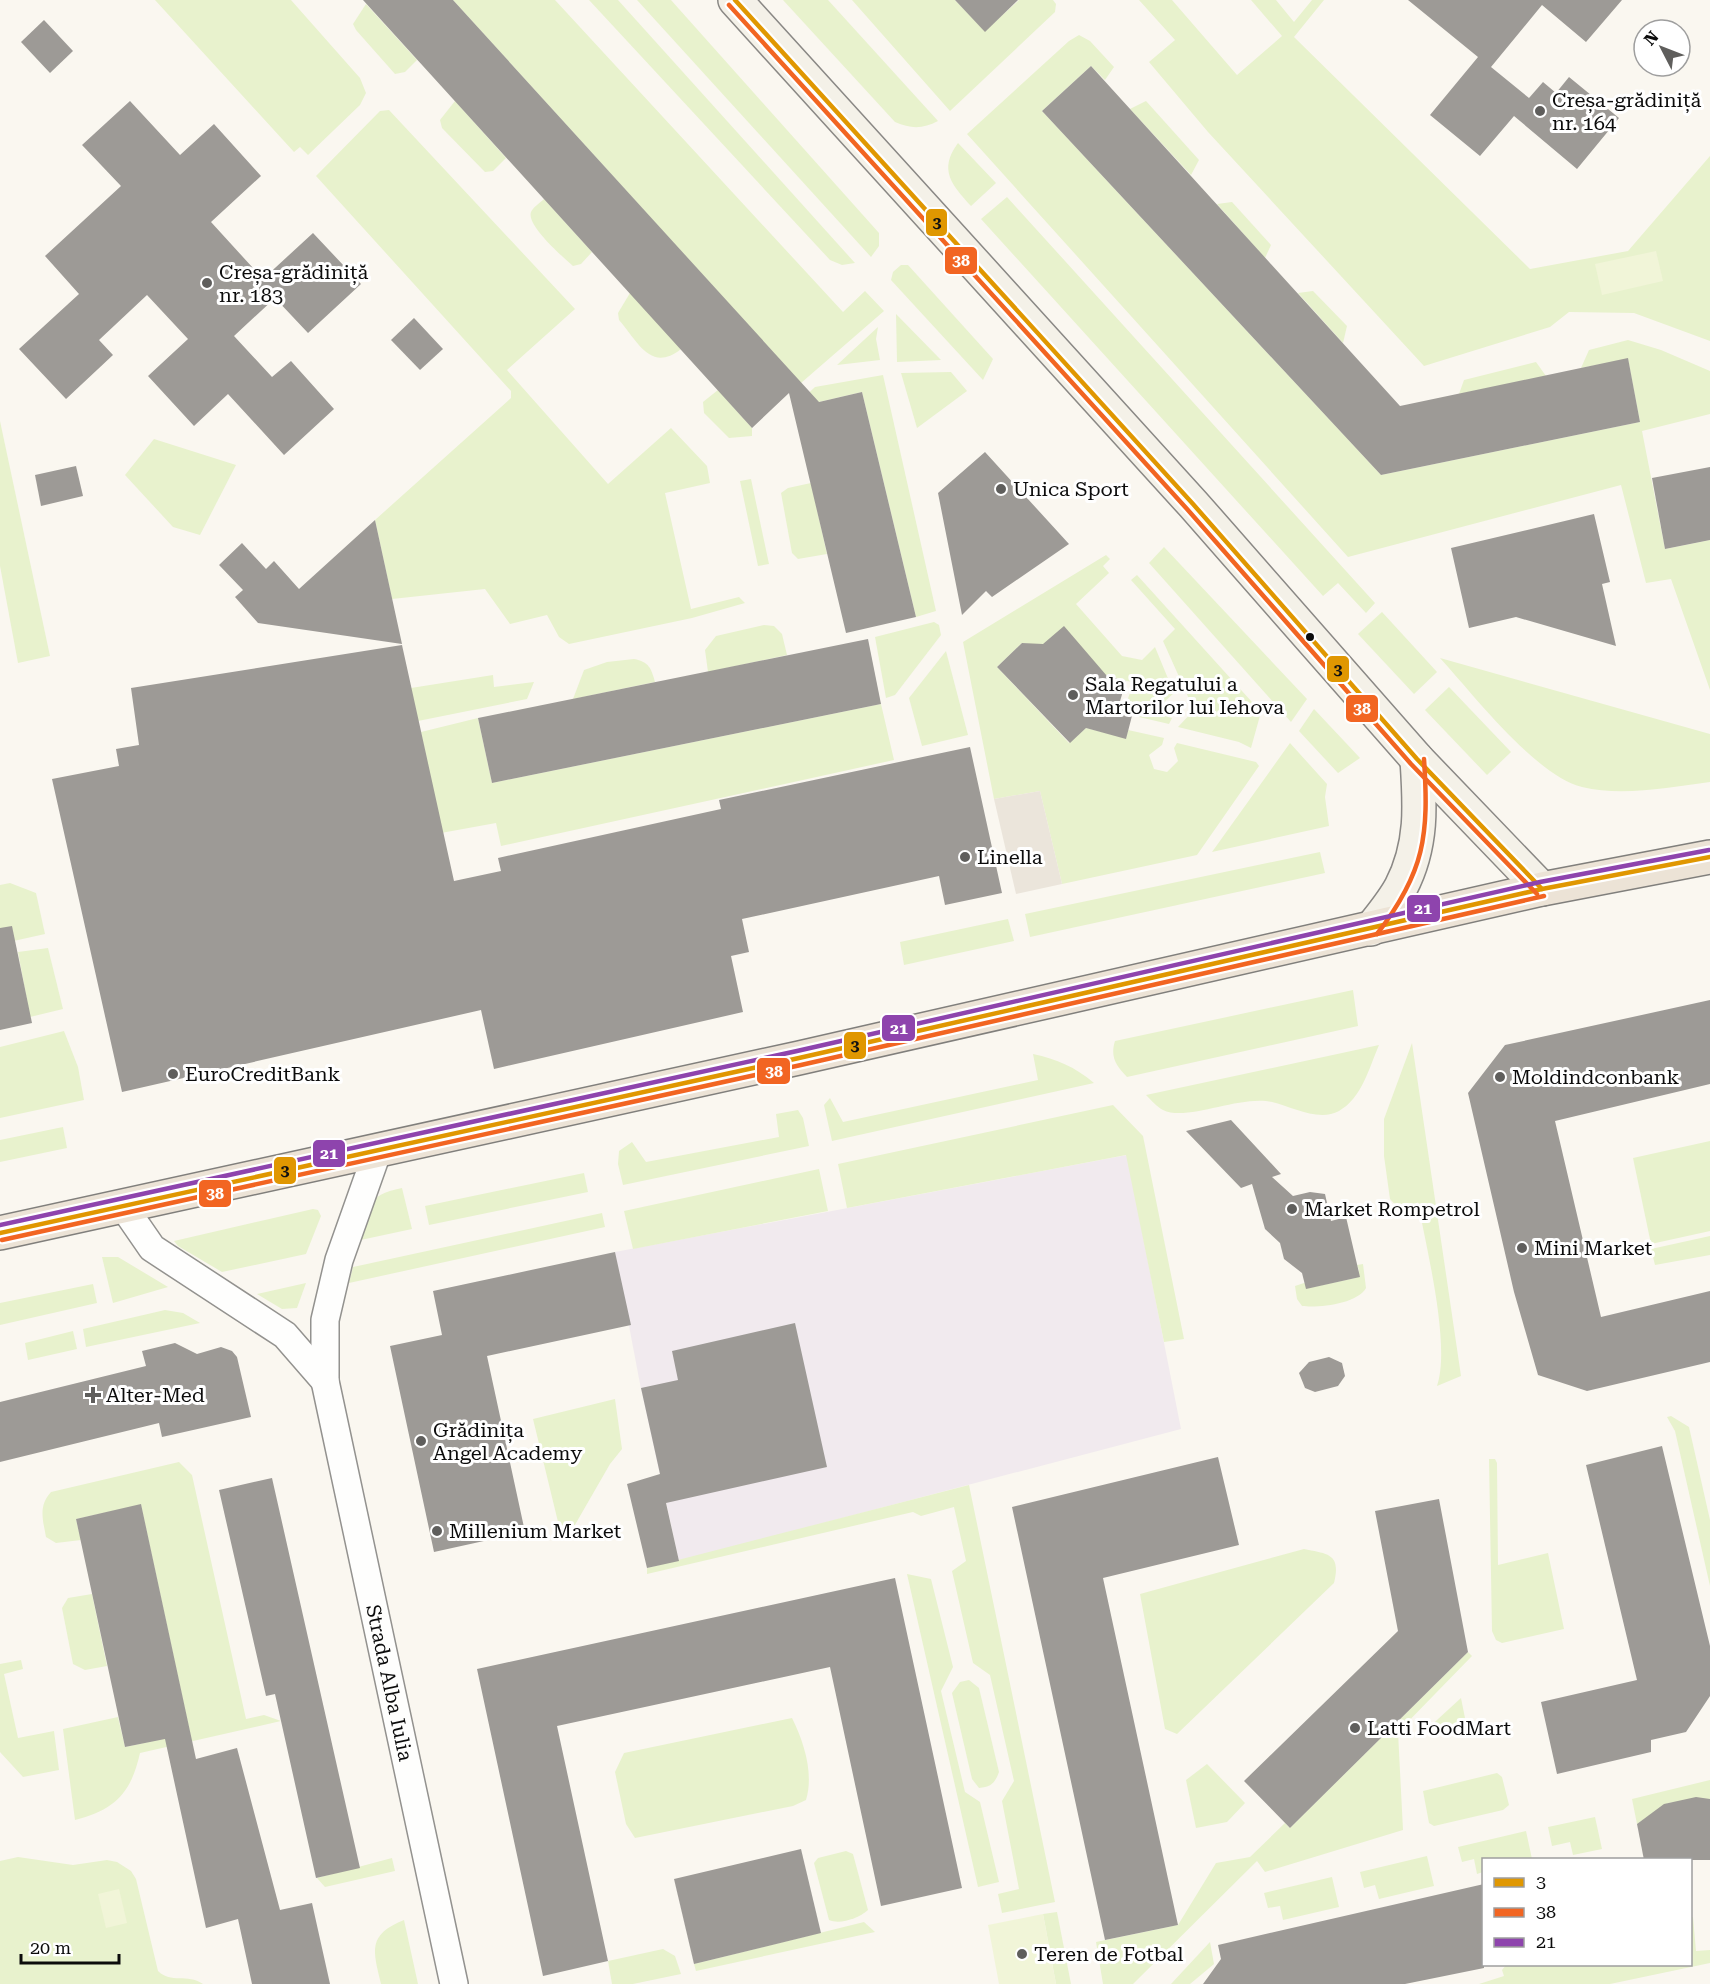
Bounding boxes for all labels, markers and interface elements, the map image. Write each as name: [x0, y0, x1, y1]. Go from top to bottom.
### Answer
north arrow: [1632, 18, 1692, 78]
text: N: [1640, 27, 1662, 49]
place label: Creșa-grădiniță nr. 164: [1552, 88, 1701, 135]
marker: Creșa-grădiniță nr. 164: [1533, 104, 1547, 118]
line badge: 3: [925, 208, 948, 237]
text: 3: [933, 213, 942, 232]
line badge: 38: [944, 246, 978, 275]
text: 38: [952, 251, 970, 270]
place label: Creșa-grădiniță nr. 183: [219, 260, 368, 307]
marker: Creșa-grădiniță nr. 183: [200, 276, 214, 290]
place label: Unica Sport: [1013, 477, 1129, 501]
marker: Unica Sport: [994, 482, 1008, 496]
unlabelled marker: [1304, 631, 1316, 643]
line badge: 3: [1326, 655, 1350, 683]
text: 3: [1334, 660, 1343, 679]
place label: Sala Regatului a Martorilor lui Iehova: [1085, 672, 1284, 719]
marker: Sala Regatului a Martorilor lui Iehova: [1066, 688, 1080, 702]
line badge: 38: [1345, 694, 1379, 723]
text: 38: [1353, 699, 1371, 718]
place label: Linella: [977, 845, 1043, 869]
marker: Linella: [958, 850, 972, 864]
line badge: 21: [1406, 894, 1441, 923]
text: 21: [1414, 899, 1432, 918]
line badge: 21: [881, 1014, 916, 1042]
text: 21: [890, 1019, 908, 1038]
line badge: 3: [843, 1031, 867, 1060]
text: 3: [851, 1036, 860, 1055]
line badge: 38: [756, 1057, 791, 1085]
place label: EuroCreditBank: [185, 1062, 340, 1086]
text: 38: [765, 1062, 783, 1081]
place label: Moldindconbank: [1512, 1065, 1679, 1089]
marker: EuroCreditBank: [166, 1067, 180, 1081]
marker: Moldindconbank: [1493, 1070, 1507, 1084]
line badge: 21: [312, 1139, 346, 1168]
text: 21: [320, 1144, 338, 1163]
line badge: 3: [273, 1156, 297, 1185]
text: 3: [281, 1161, 290, 1180]
line badge: 38: [198, 1179, 232, 1208]
text: 38: [206, 1184, 224, 1203]
place label: Market Rompetrol: [1304, 1197, 1480, 1221]
marker: Market Rompetrol: [1285, 1202, 1299, 1216]
place label: Mini Market: [1534, 1236, 1653, 1260]
marker: Mini Market: [1515, 1241, 1529, 1255]
place label: Alter-Med: [106, 1383, 205, 1407]
marker: Alter-Med: [84, 1386, 102, 1404]
place label: Grădinița Angel Academy: [433, 1418, 582, 1465]
marker: Grădinița Angel Academy: [414, 1434, 428, 1448]
place label: Millenium Market: [449, 1519, 622, 1543]
marker: Millenium Market: [430, 1524, 444, 1538]
street label: Strada Alba Iulia: [361, 1602, 418, 1764]
place label: Latti FoodMart: [1367, 1716, 1511, 1740]
marker: Latti FoodMart: [1348, 1721, 1362, 1735]
legend: [1482, 1858, 1692, 1966]
text: 3: [1536, 1871, 1546, 1892]
text: 38: [1536, 1901, 1556, 1922]
scale bar: [21, 1927, 118, 1965]
text: 21: [1536, 1931, 1556, 1952]
text: 20 m: [30, 1937, 71, 1958]
place label: Teren de Fotbal: [1034, 1942, 1183, 1966]
marker: Teren de Fotbal: [1015, 1947, 1029, 1961]

